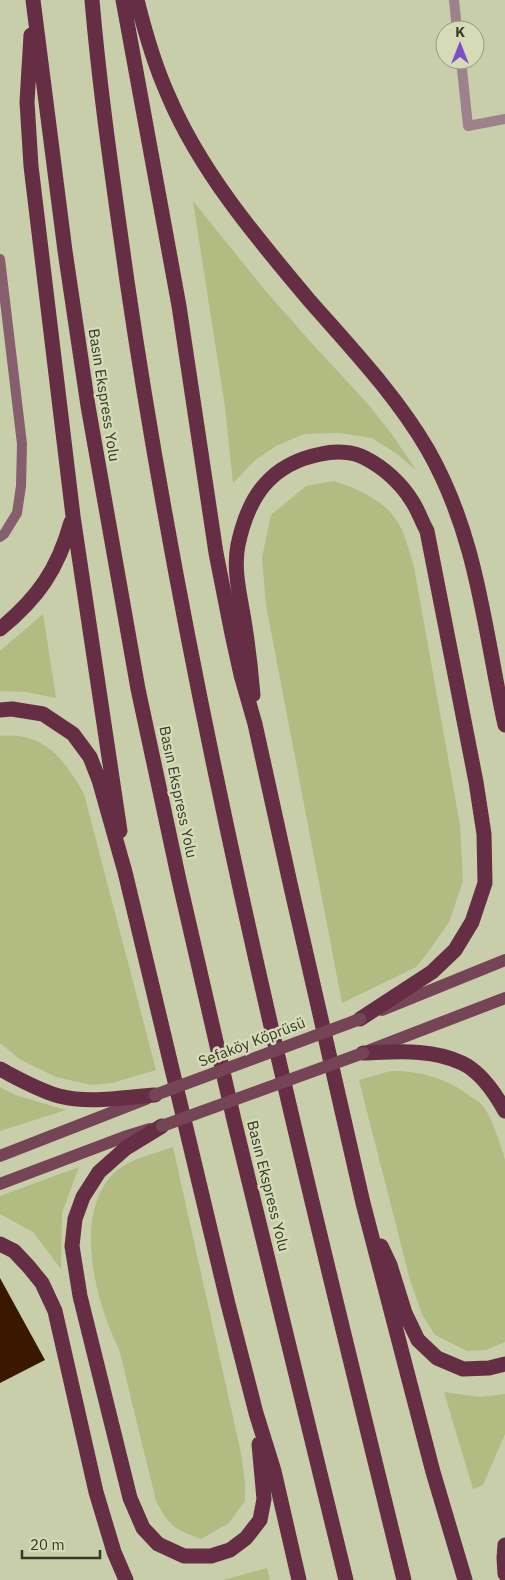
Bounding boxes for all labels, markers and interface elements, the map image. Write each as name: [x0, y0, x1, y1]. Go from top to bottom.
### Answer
north arrow: [435, 20, 485, 70]
text: K: [455, 23, 465, 41]
street label: Basın Ekspress Yolu: [85, 327, 124, 463]
street label: Basın Ekspress Yolu: [155, 724, 202, 860]
street label: Sefaköy Köprüsü: [196, 1012, 308, 1071]
street label: Basın Ekspress Yolu: [243, 1118, 294, 1253]
scale bar: [22, 1528, 100, 1560]
text: 20 m: [30, 1535, 65, 1554]

